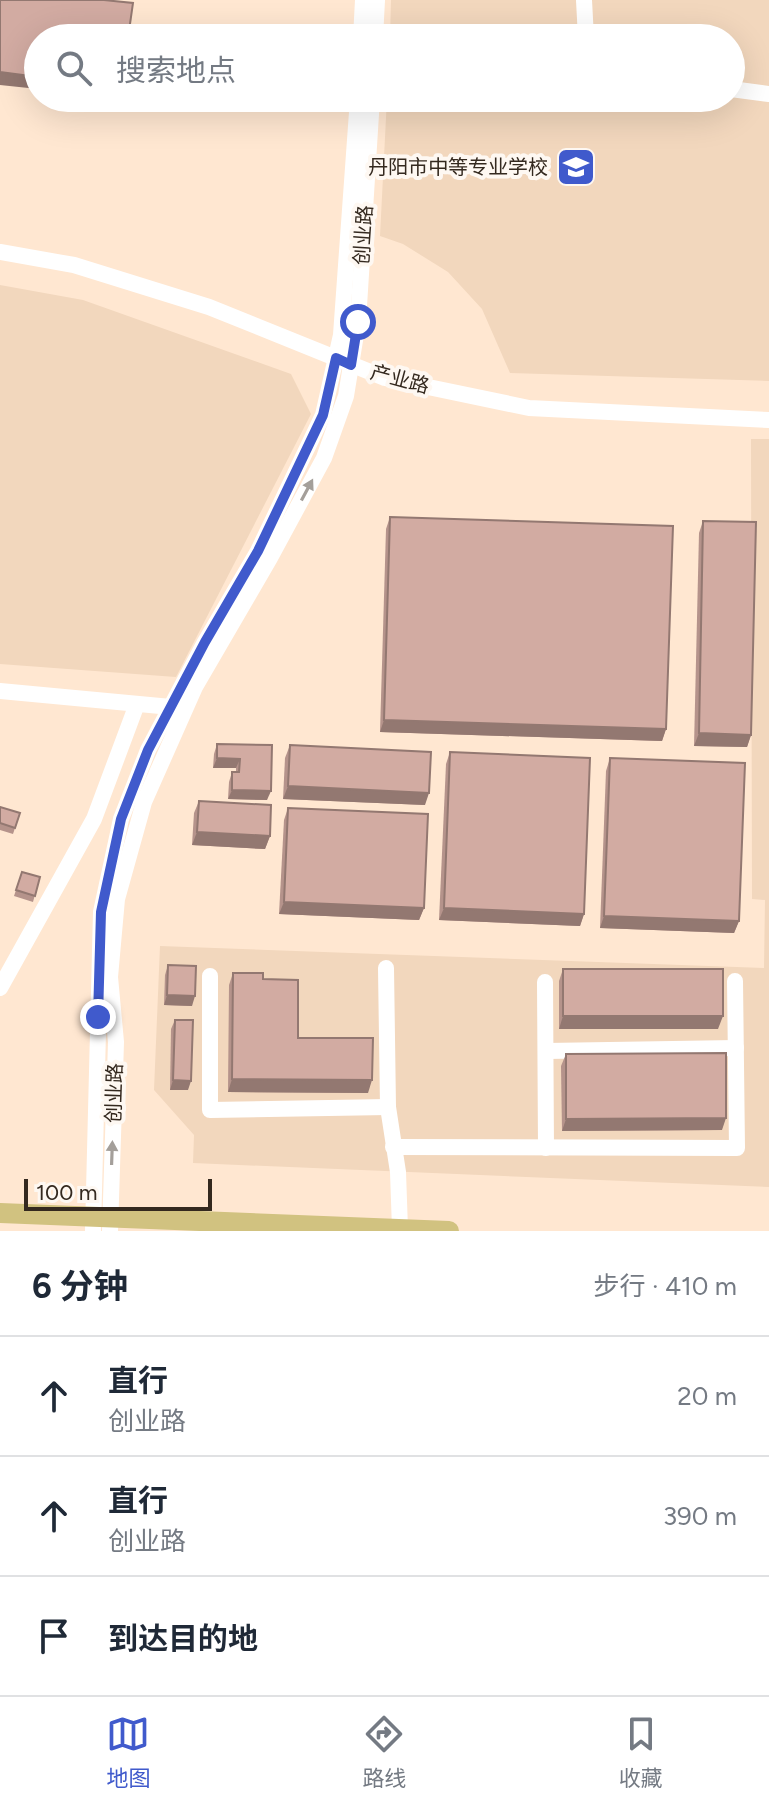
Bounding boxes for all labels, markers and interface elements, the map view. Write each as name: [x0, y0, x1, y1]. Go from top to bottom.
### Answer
search box: [24, 24, 745, 112]
icon: search: [52, 46, 96, 90]
text: 搜索地点: [116, 52, 236, 89]
school or university icon: 丹阳市中等专业学校: [555, 146, 597, 188]
place label: 丹阳市中等专业学校: [368, 155, 548, 179]
street label: 创业路: [349, 204, 377, 266]
route start: [340, 304, 376, 340]
street label: 产业路: [368, 360, 432, 398]
one-way arrow: [300, 479, 314, 501]
route end: [80, 999, 116, 1035]
street label: 创业路: [101, 1063, 127, 1123]
one-way arrow: [106, 1140, 119, 1165]
scale bar: [24, 1175, 212, 1211]
text: 100 m: [36, 1179, 97, 1206]
text: 6 分钟: [32, 1266, 128, 1307]
text: 步行 · 410 m: [593, 1270, 737, 1302]
text: 直行: [108, 1362, 168, 1399]
icon: ahead: [32, 1374, 76, 1418]
text: 20 m: [677, 1380, 737, 1412]
text: 创业路: [108, 1405, 186, 1437]
text: 直行: [108, 1482, 168, 1519]
icon: ahead: [32, 1494, 76, 1538]
text: 390 m: [663, 1500, 737, 1532]
text: 创业路: [108, 1525, 186, 1557]
icon: arrive: [32, 1614, 76, 1658]
text: 到达目的地: [108, 1620, 258, 1657]
tab: 地图: [106, 1712, 150, 1792]
tab: 路线: [362, 1712, 407, 1792]
tab: 收藏: [619, 1712, 663, 1792]

